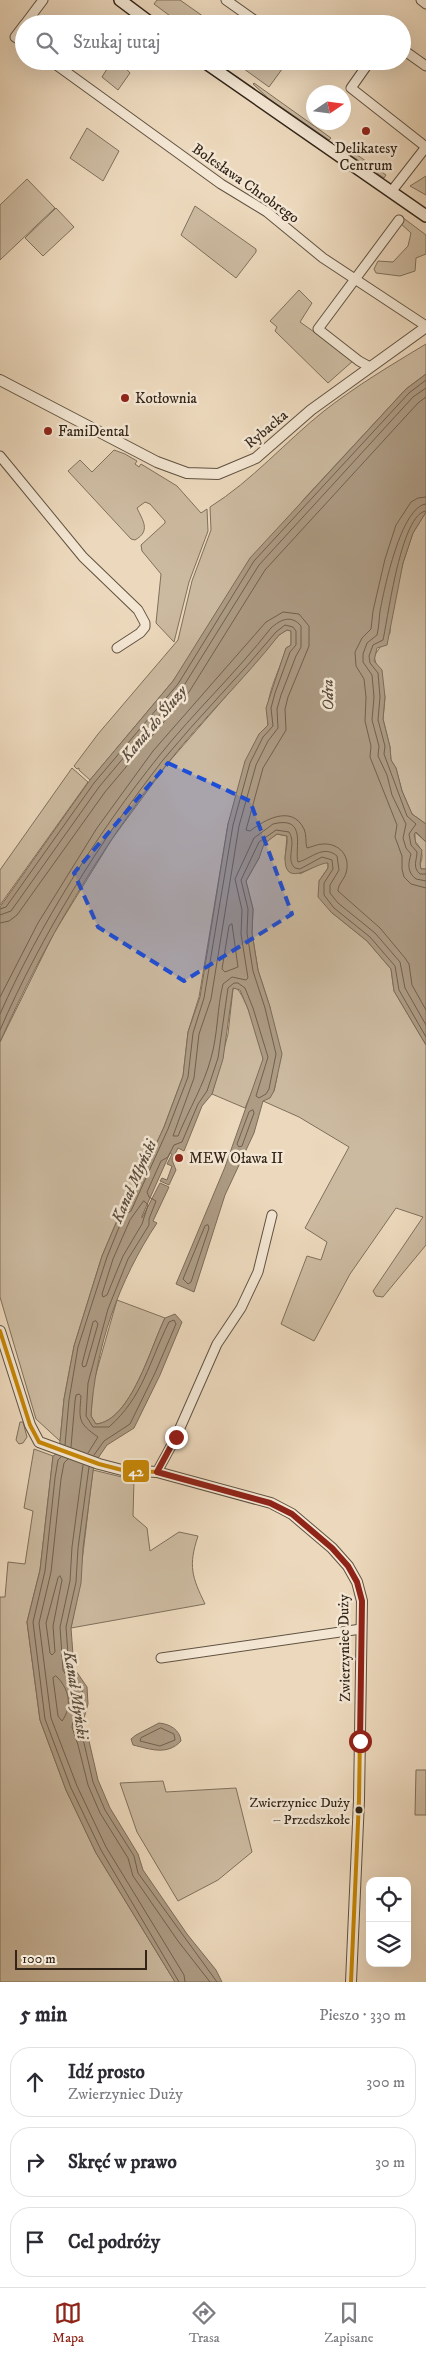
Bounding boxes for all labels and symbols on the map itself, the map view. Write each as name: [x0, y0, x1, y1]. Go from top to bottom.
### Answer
north arrow: [306, 85, 351, 130]
marker: Delikatesy Centrum: [360, 125, 372, 137]
street label: Bolesława Chrobrego: [188, 139, 303, 227]
place label: Delikatesy Centrum: [335, 139, 398, 175]
place label: Kotłownia: [135, 389, 198, 408]
marker: Kotłownia: [119, 392, 131, 404]
street label: Rybacka: [241, 405, 292, 453]
place label: FamiDental: [58, 422, 130, 441]
marker: FamiDental: [42, 425, 54, 437]
water label: Odra: [318, 679, 338, 711]
water label: Kanał do Śluzy: [115, 680, 193, 767]
water label: Kanał Młyński: [106, 1136, 161, 1227]
place label: MEW Oława II: [189, 1149, 283, 1168]
marker: MEW Oława II: [173, 1152, 185, 1164]
route end: [165, 1426, 188, 1449]
line badge: 42: [122, 1459, 150, 1483]
text: 42: [128, 1463, 145, 1481]
street label: Zwierzyniec Duży: [334, 1593, 355, 1702]
water label: Kanał Młyński: [59, 1649, 93, 1741]
route start: [349, 1730, 372, 1753]
place label: Zwierzyniec Duży – Przedszkołe: [249, 1794, 350, 1829]
marker: Zwierzyniec Duży – Przedszkołe: [354, 1805, 364, 1815]
scale bar: [15, 1947, 148, 1970]

